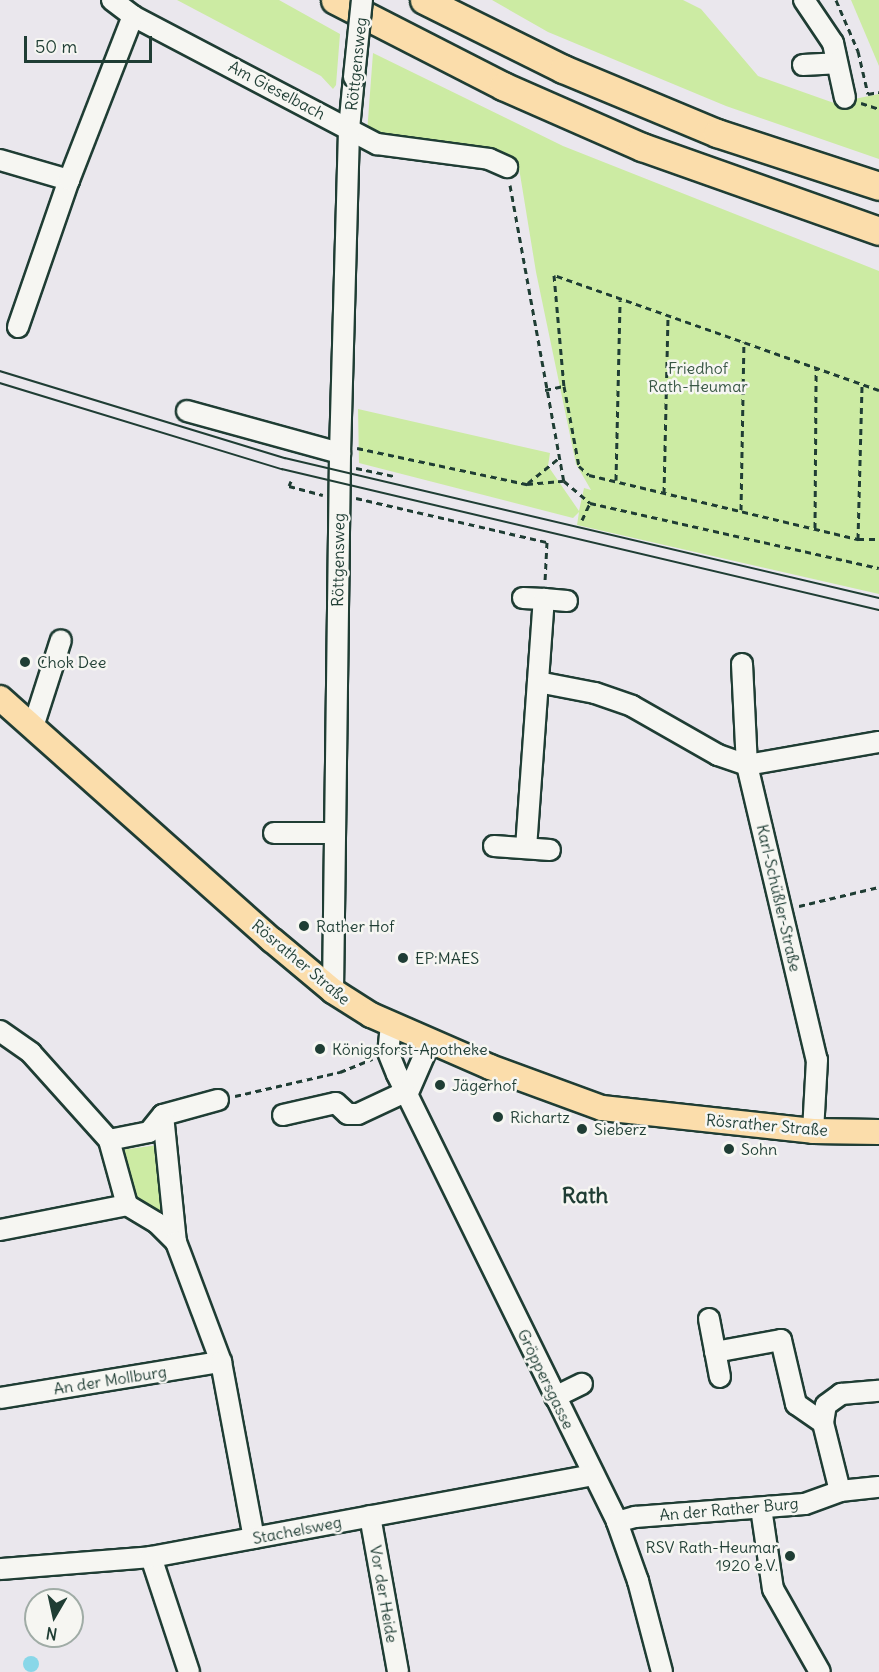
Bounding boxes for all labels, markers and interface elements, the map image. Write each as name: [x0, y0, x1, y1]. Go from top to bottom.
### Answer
street label: Röttgensweg: [342, 16, 370, 112]
scale bar: [27, 24, 154, 62]
text: 50 m: [35, 35, 77, 58]
street label: Am Gieselbach: [225, 56, 329, 124]
park label: Friedhof Rath-Heumar: [648, 358, 748, 396]
street label: Röttgensweg: [328, 513, 348, 607]
place label: Chok Dee: [37, 652, 106, 672]
marker: Chok Dee: [18, 655, 32, 669]
street label: Karl-Schüßler-Straße: [753, 822, 805, 974]
street label: Rösrather Straße: [248, 915, 354, 1009]
place label: Rather Hof: [316, 916, 394, 936]
marker: Rather Hof: [297, 919, 311, 933]
place label: EP:MAES: [415, 948, 479, 968]
marker: EP:MAES: [396, 951, 410, 965]
place label: Königsforst-Apotheke: [332, 1039, 488, 1059]
marker: Königsforst-Apotheke: [313, 1042, 327, 1056]
place label: Jägerhof: [452, 1075, 517, 1095]
marker: Jägerhof: [433, 1078, 447, 1092]
place label: Richartz: [510, 1107, 570, 1127]
marker: Richartz: [491, 1110, 505, 1124]
street label: Rösrather Straße: [705, 1110, 829, 1140]
place label: Sieberz: [594, 1119, 647, 1139]
marker: Sieberz: [575, 1122, 589, 1136]
place label: Sohn: [741, 1139, 777, 1159]
marker: Sohn: [722, 1142, 736, 1156]
district label: Rath: [562, 1183, 608, 1209]
street label: Gröppersgasse: [514, 1326, 578, 1432]
street label: An der Mollburg: [52, 1362, 168, 1398]
street label: An der Rather Burg: [659, 1493, 799, 1525]
street label: Stachelsweg: [251, 1512, 343, 1548]
place label: RSV Rath-Heumar 1920 e.V.: [646, 1537, 778, 1575]
street label: Vor der Heide: [366, 1544, 402, 1644]
marker: RSV Rath-Heumar 1920 e.V.: [783, 1549, 797, 1563]
north arrow: [24, 1588, 84, 1648]
text: N: [44, 1623, 59, 1645]

